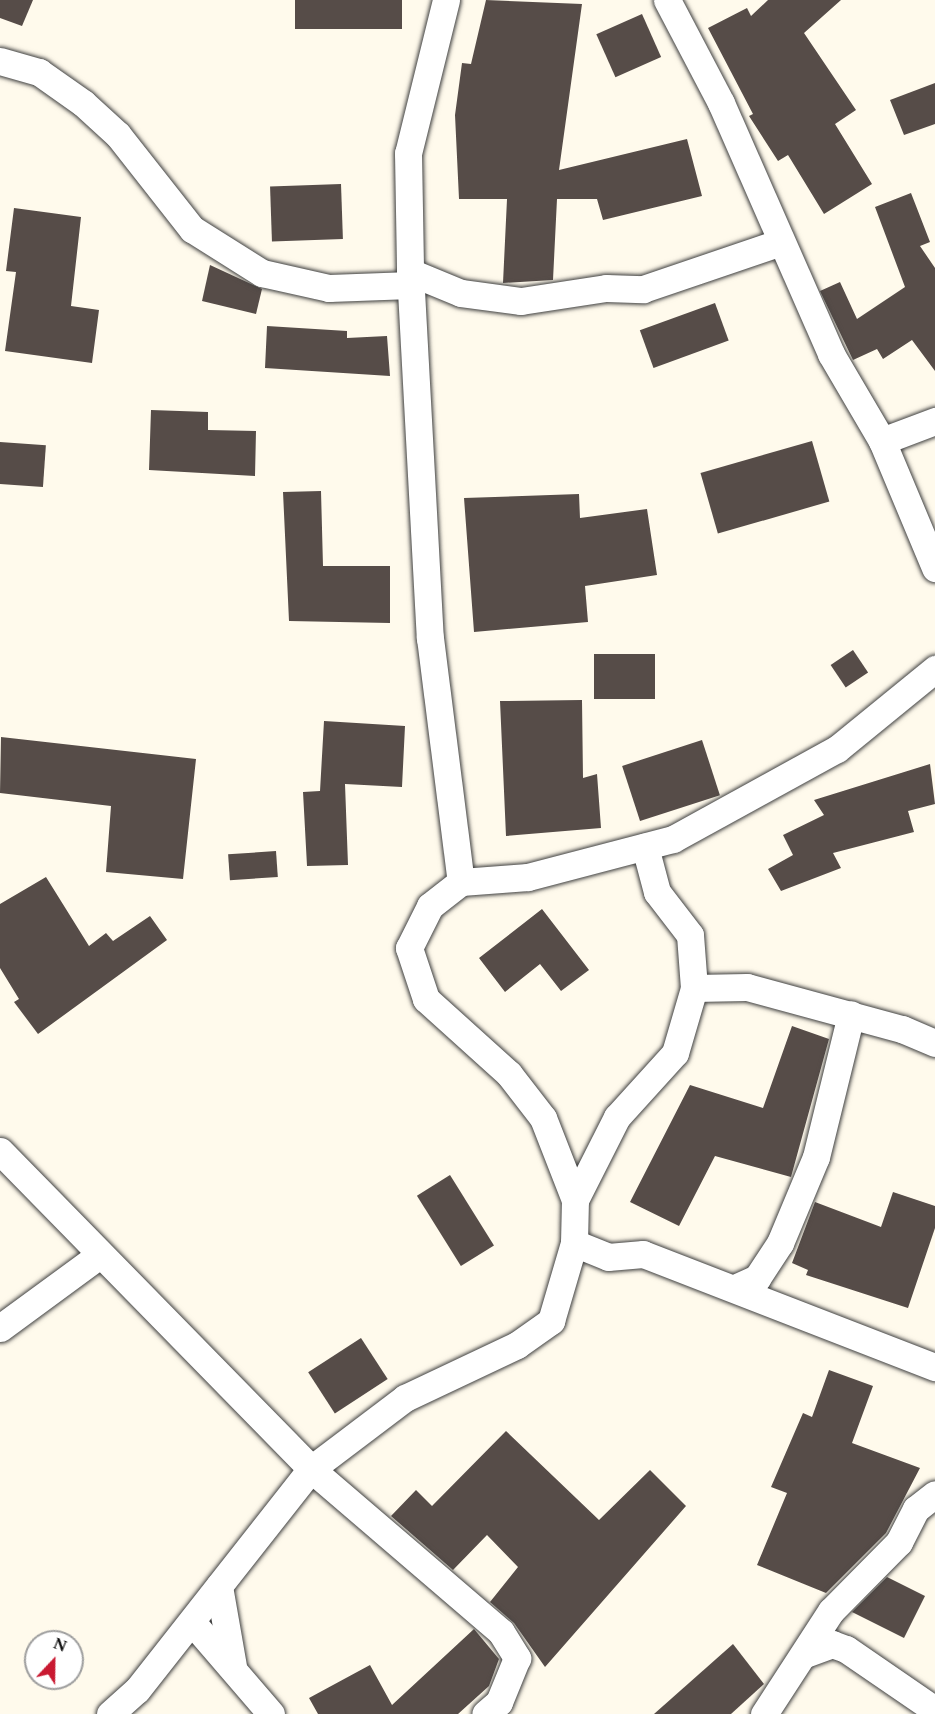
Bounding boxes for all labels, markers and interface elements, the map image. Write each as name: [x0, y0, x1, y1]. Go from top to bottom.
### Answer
north arrow: [24, 1630, 84, 1690]
text: N: [49, 1632, 71, 1659]

